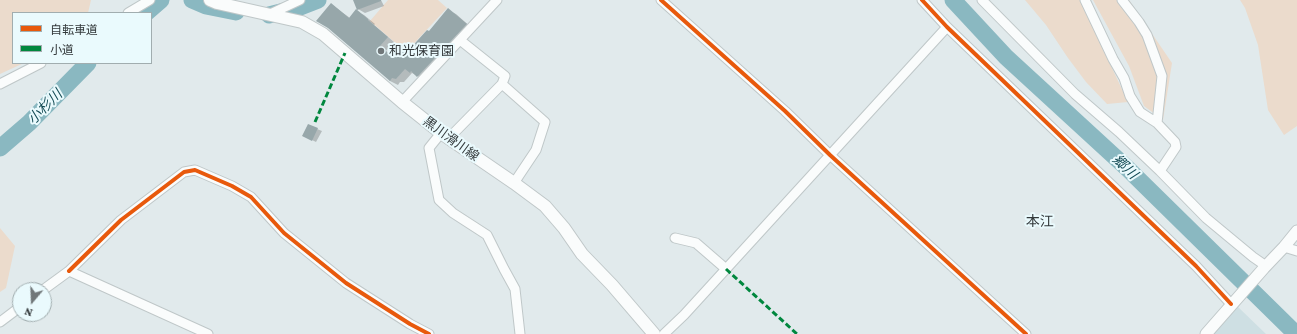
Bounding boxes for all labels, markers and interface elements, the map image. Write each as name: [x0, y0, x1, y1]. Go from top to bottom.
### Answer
legend: [12, 12, 152, 64]
text: 自転車道: [50, 23, 98, 37]
text: 小道: [50, 43, 74, 57]
place label: 和光保育園: [389, 43, 454, 59]
marker: 和光保育園: [376, 46, 386, 56]
water label: 小杉川: [24, 86, 66, 128]
street label: 黒川滑川線: [420, 114, 482, 164]
water label: 郷川: [1109, 151, 1141, 183]
district label: 本江: [1026, 214, 1054, 230]
north arrow: [12, 282, 52, 322]
text: N: [23, 306, 34, 319]

